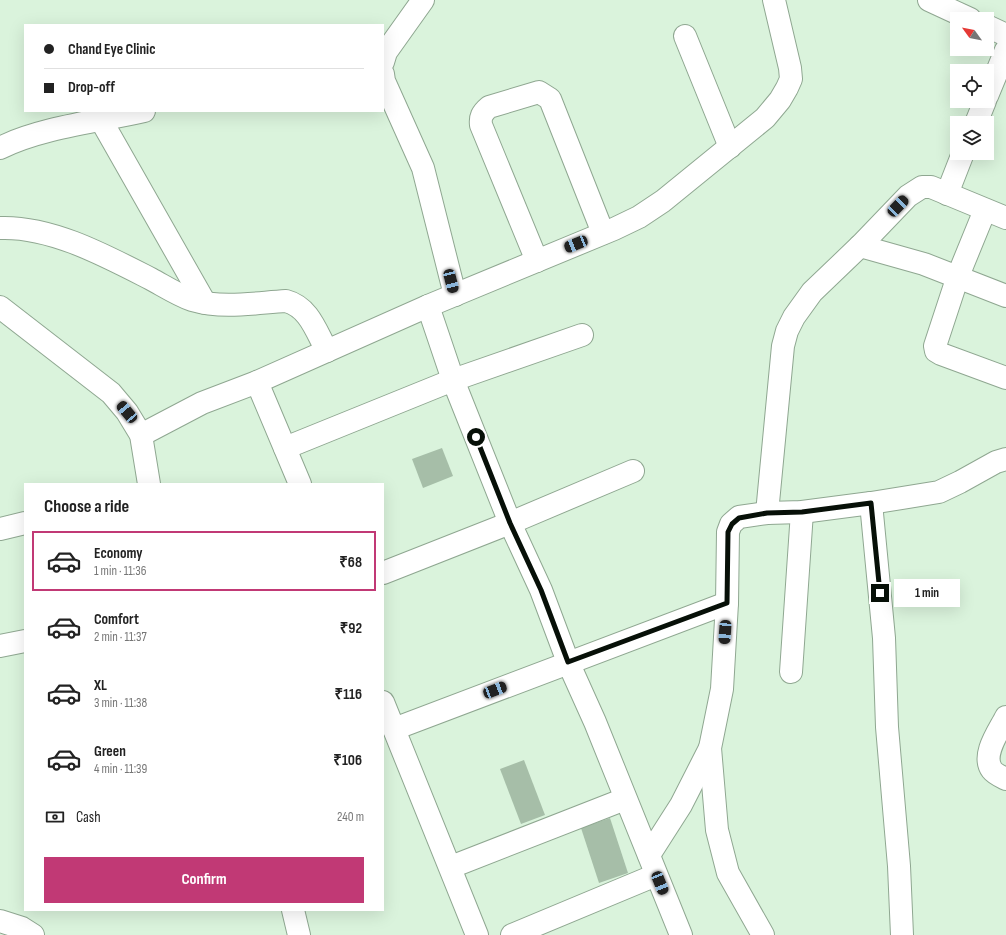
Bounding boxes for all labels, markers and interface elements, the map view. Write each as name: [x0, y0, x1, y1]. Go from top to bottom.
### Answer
north arrow: [950, 12, 994, 56]
map controls: [950, 12, 994, 160]
text: Chand Eye Clinic: [68, 40, 155, 59]
button: locate: [950, 64, 994, 108]
text: Drop-off: [68, 78, 115, 97]
button: layers: [950, 116, 994, 160]
car: [885, 193, 911, 219]
car: [563, 234, 589, 254]
car: [442, 268, 460, 294]
car: [115, 399, 139, 425]
route start: [467, 428, 485, 446]
text: Choose a ride: [44, 496, 129, 517]
icon: car: [46, 543, 82, 579]
text: Economy: [94, 544, 143, 563]
text: ₹68: [339, 553, 362, 572]
text: 1 min · 11:36: [94, 563, 146, 579]
callout: 1 min: [894, 579, 960, 607]
route end: [871, 584, 889, 602]
text: 1 min: [915, 585, 939, 601]
icon: car: [46, 609, 82, 645]
text: Comfort: [94, 610, 139, 629]
text: ₹92: [340, 619, 362, 638]
car: [718, 620, 732, 644]
text: 2 min · 11:37: [94, 629, 147, 645]
icon: car: [46, 675, 82, 711]
text: XL: [94, 676, 107, 695]
car: [482, 680, 508, 700]
text: ₹116: [335, 685, 362, 704]
text: 3 min · 11:38: [94, 695, 147, 711]
icon: car: [46, 741, 82, 777]
text: Green: [94, 742, 126, 761]
text: ₹106: [333, 751, 362, 770]
text: 4 min · 11:39: [94, 761, 147, 777]
icon: cash: [44, 806, 66, 828]
text: Cash: [76, 808, 101, 827]
text: 240 m: [337, 809, 364, 825]
button: Confirm: [44, 857, 364, 903]
car: [650, 870, 670, 896]

